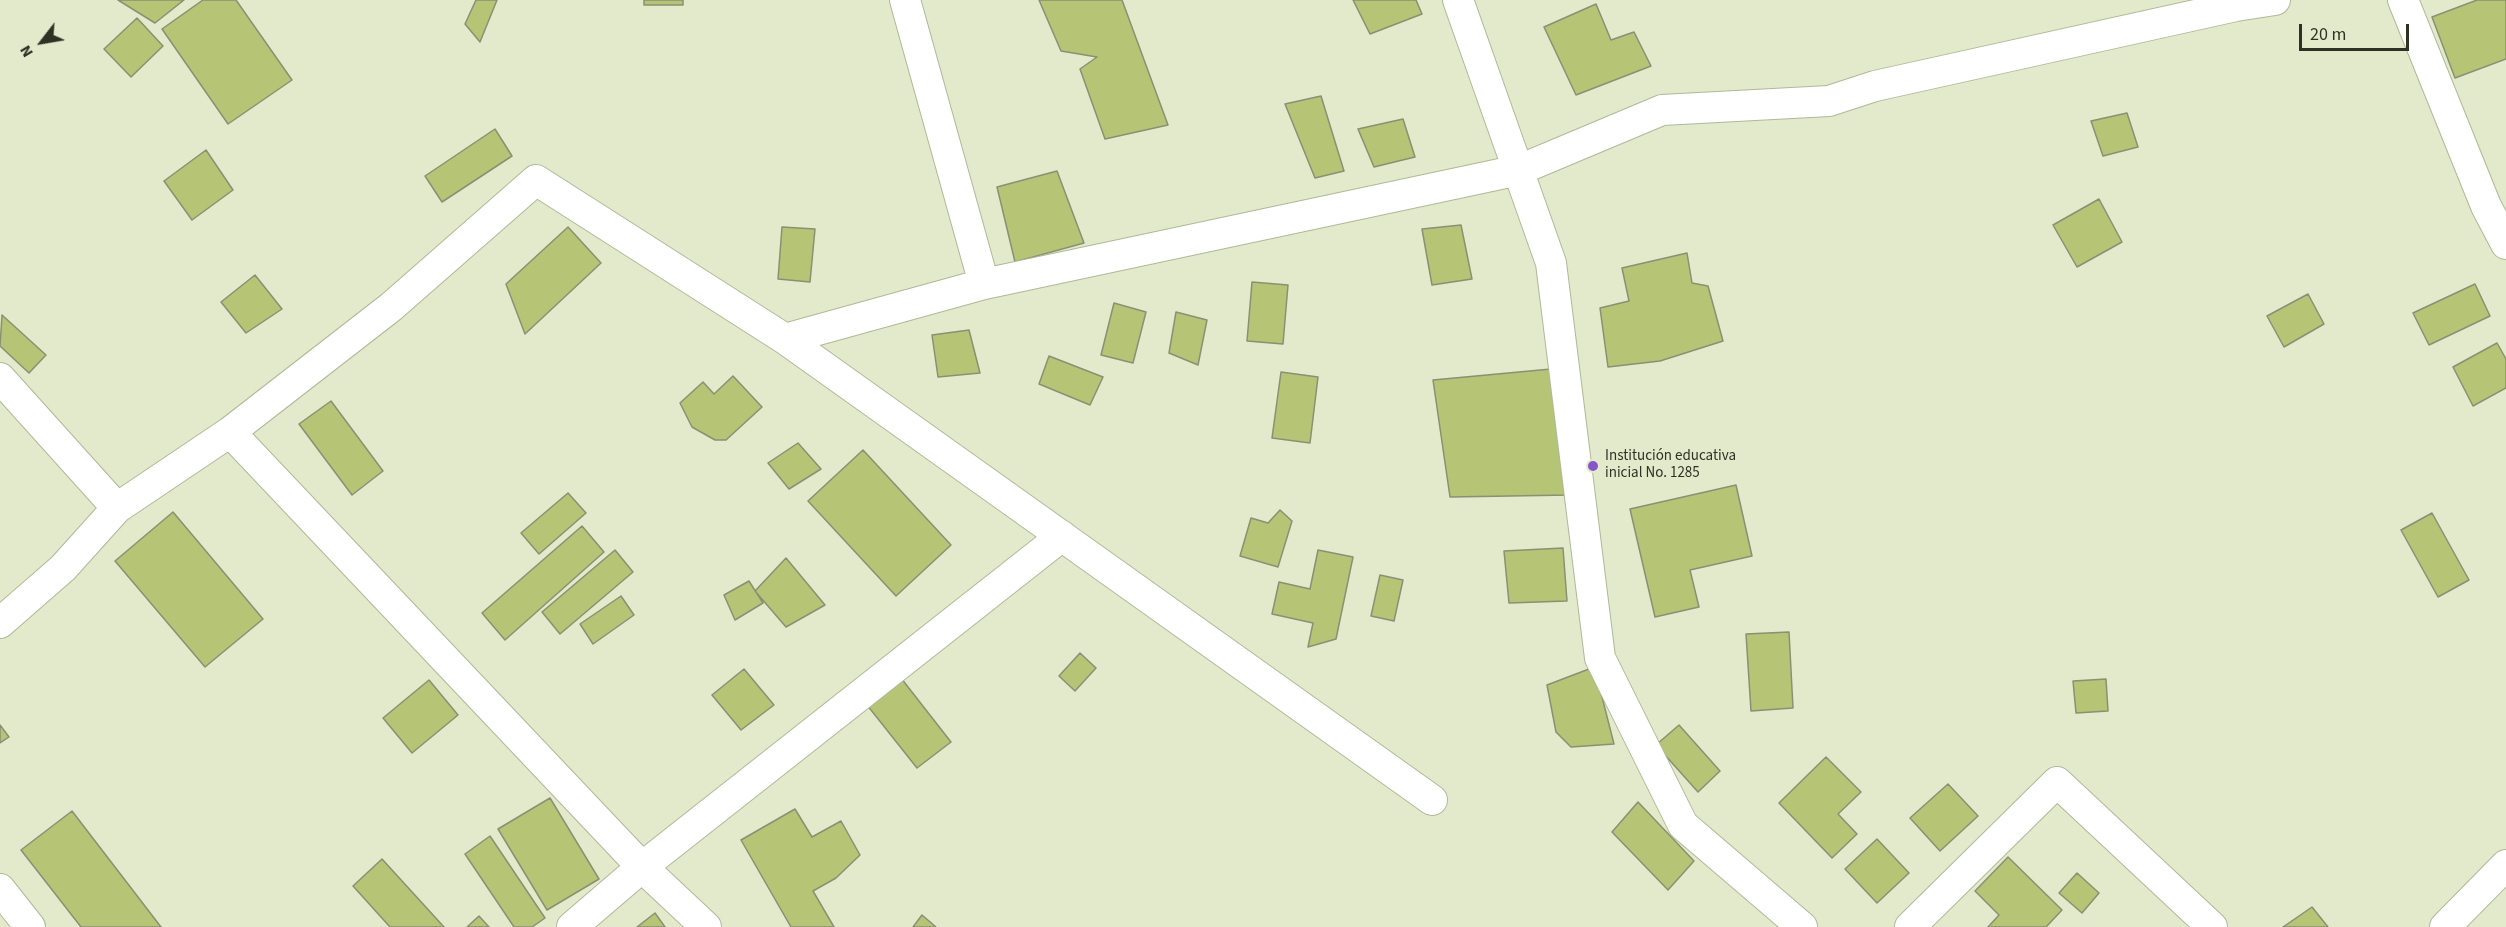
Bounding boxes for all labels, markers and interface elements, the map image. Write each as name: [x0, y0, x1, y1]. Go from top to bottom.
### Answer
north arrow: [12, 12, 72, 72]
scale bar: [2302, 12, 2412, 50]
text: 20 m: [2310, 22, 2346, 47]
text: N: [14, 41, 39, 62]
place label: Institución educativa inicial No. 1285: [1605, 448, 1736, 483]
marker: Institución educativa inicial No. 1285: [1586, 459, 1600, 473]

